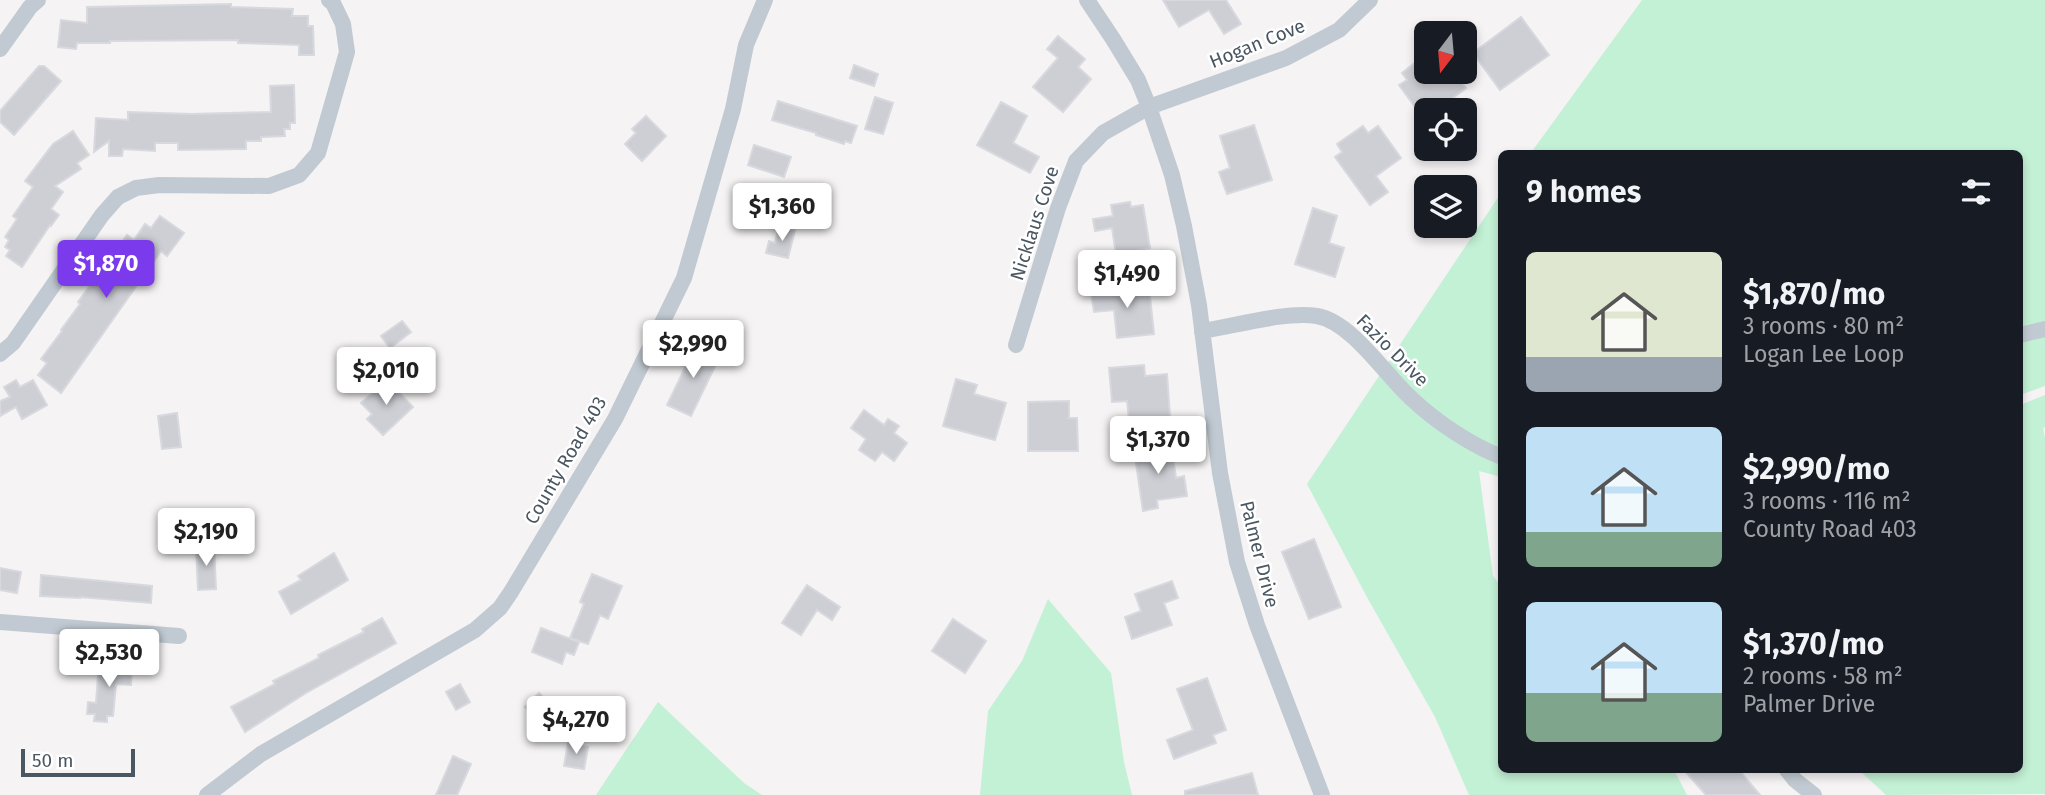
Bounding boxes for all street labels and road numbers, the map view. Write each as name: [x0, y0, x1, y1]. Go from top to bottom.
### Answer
street label: Hogan Cove: [1206, 14, 1308, 73]
street label: Nicklaus Cove: [1005, 163, 1064, 283]
street label: Fazio Drive: [1352, 309, 1434, 391]
street label: County Road 403: [520, 392, 611, 528]
street label: Palmer Drive: [1235, 498, 1284, 610]

